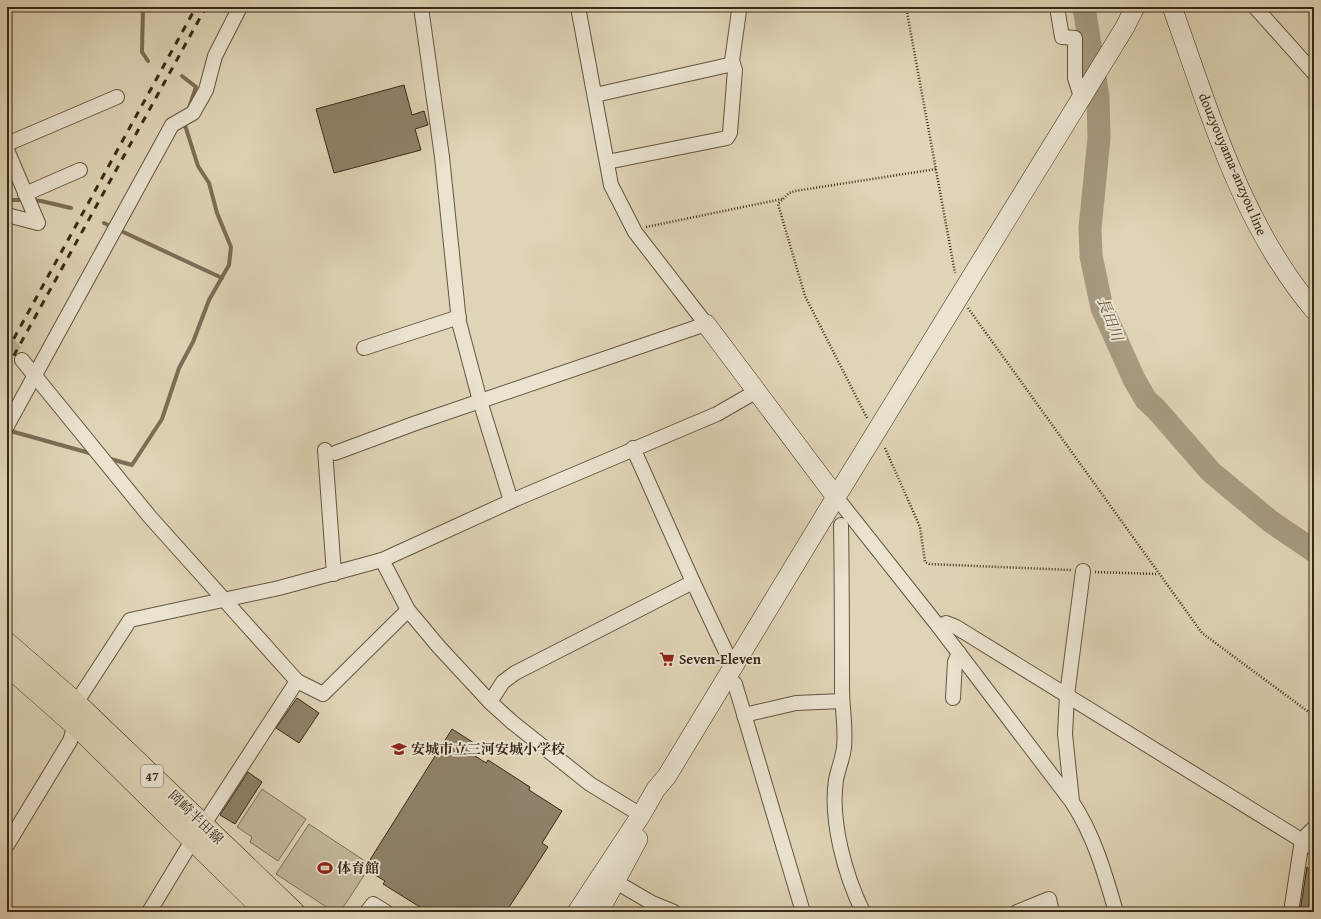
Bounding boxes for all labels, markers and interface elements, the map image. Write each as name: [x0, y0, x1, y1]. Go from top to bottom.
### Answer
street label: douzyouyama-anzyou line: [1194, 90, 1272, 239]
water label: 長田川: [1093, 294, 1129, 345]
place label: Seven-Eleven: [679, 649, 762, 669]
supermarket icon: Seven-Eleven: [658, 650, 676, 668]
place label: 安城市立三河安城小学校: [411, 739, 565, 759]
school or university icon: 安城市立三河安城小学校: [390, 740, 408, 758]
road number: 47: [141, 765, 163, 787]
street label: 岡崎半田線: [164, 785, 228, 849]
place label: 体育館: [337, 858, 379, 878]
sports icon: 体育館: [316, 859, 334, 877]

